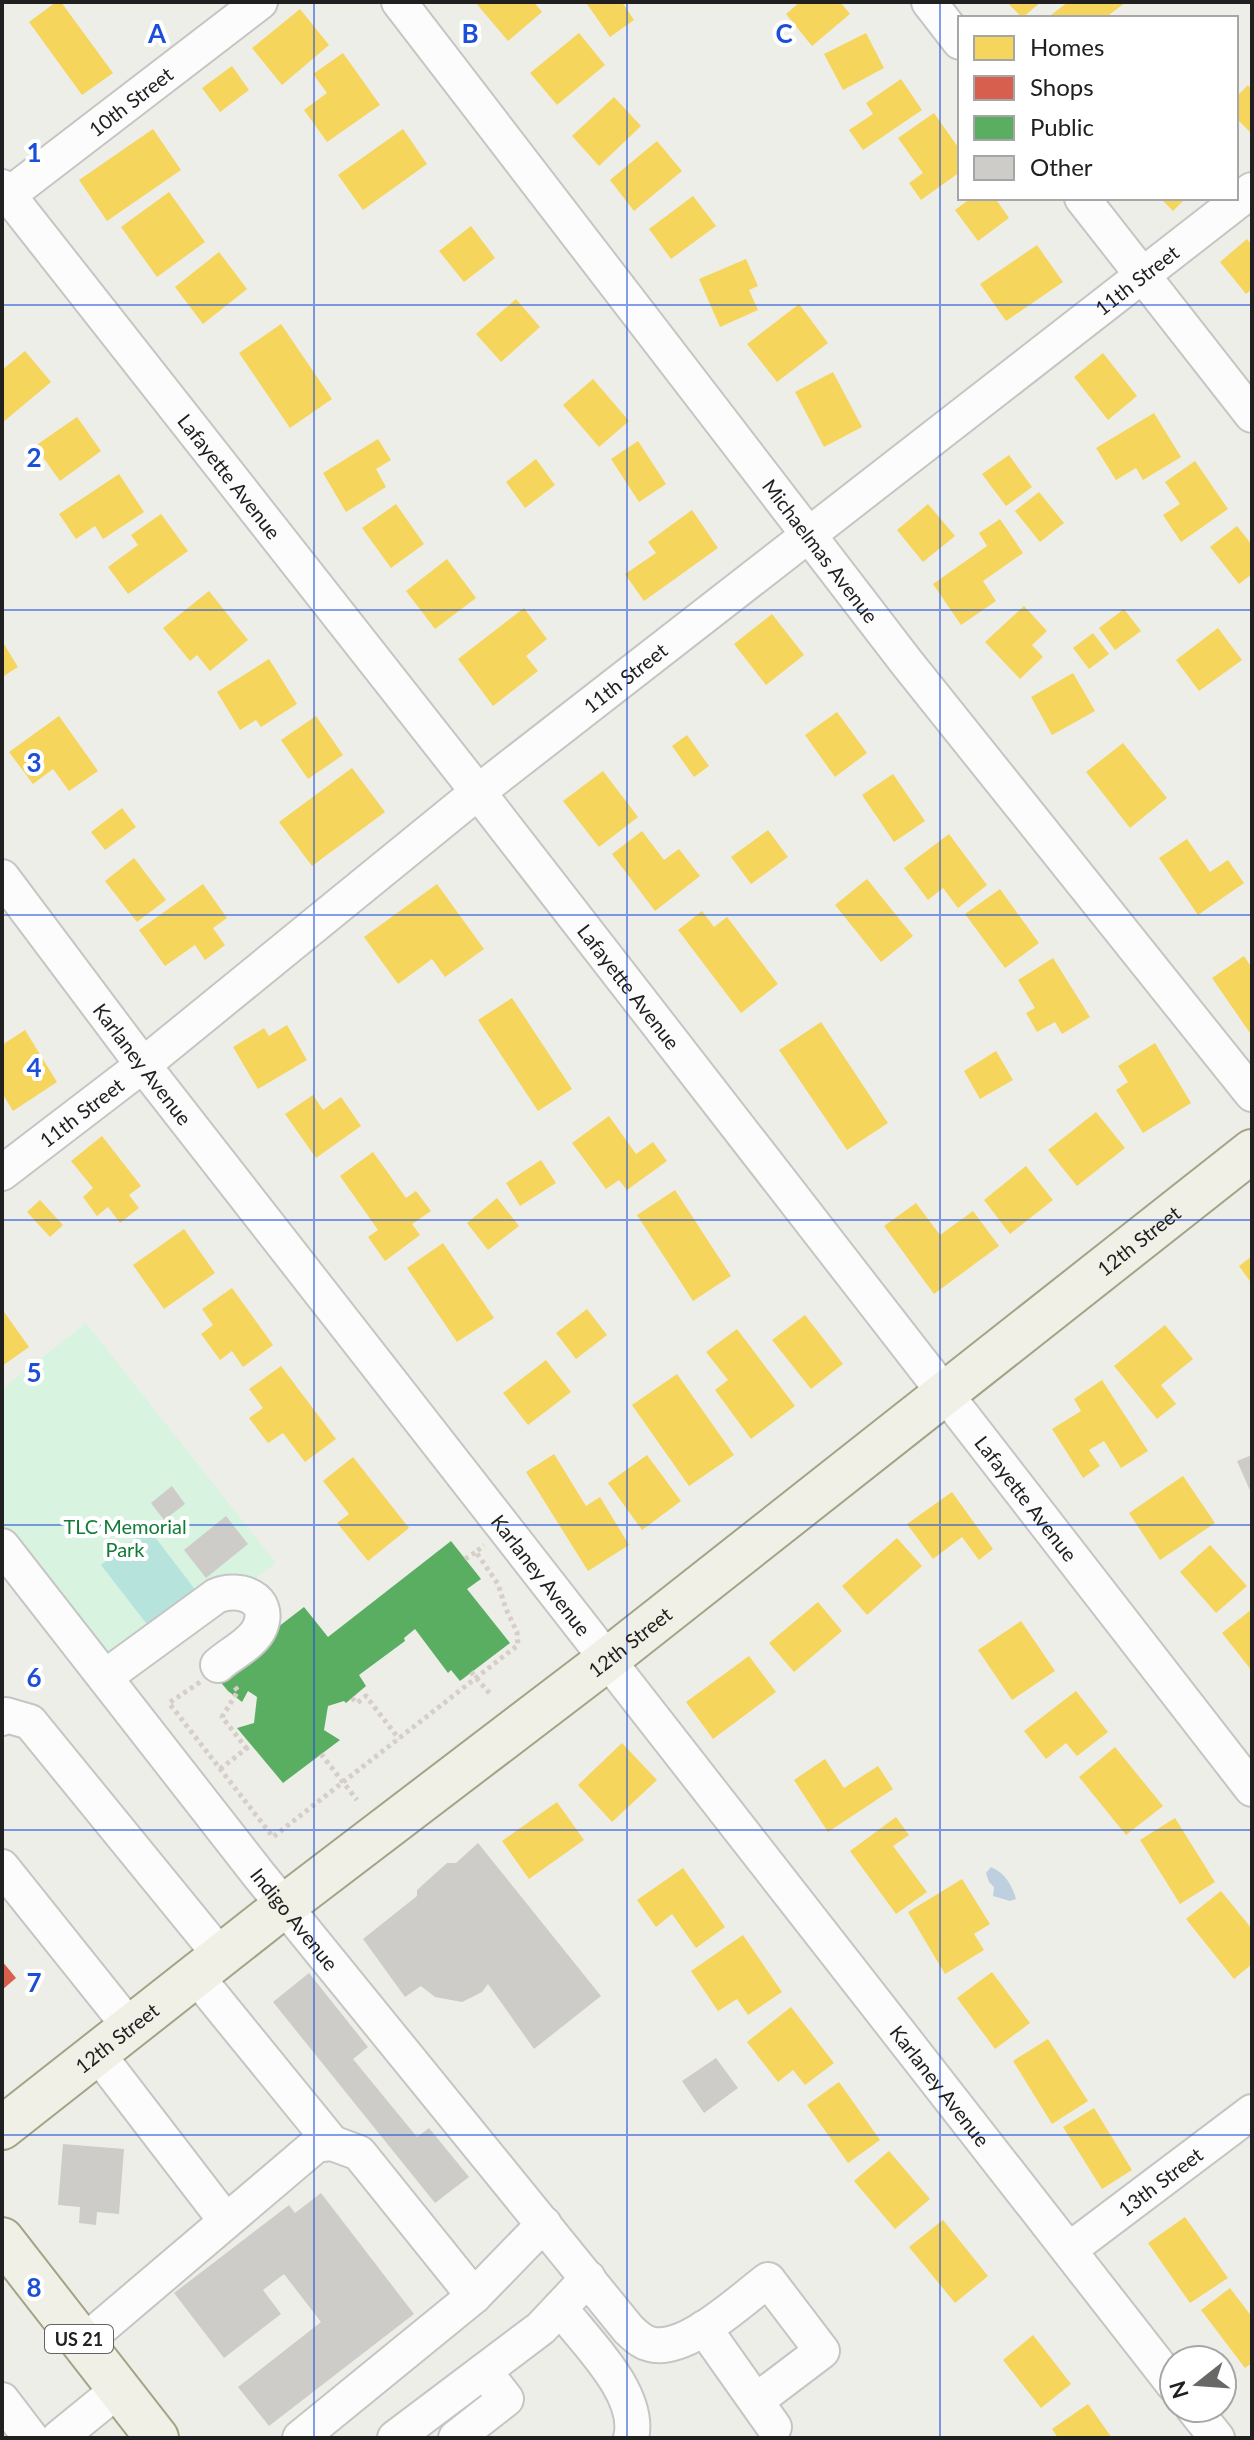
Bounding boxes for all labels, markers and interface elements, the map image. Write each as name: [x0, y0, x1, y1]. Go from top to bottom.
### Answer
legend: [958, 16, 1238, 200]
text: A: [147, 17, 167, 49]
text: B: [461, 17, 479, 49]
text: C: [775, 17, 793, 49]
text: Homes: [1030, 32, 1104, 61]
street label: 10th Street: [84, 62, 177, 141]
text: Shops: [1030, 72, 1094, 101]
text: Public: [1030, 112, 1094, 141]
text: 1: [26, 136, 42, 168]
text: Other: [1030, 152, 1093, 181]
street label: 11th Street: [1090, 240, 1183, 320]
street label: Lafayette Avenue: [173, 409, 286, 543]
text: 2: [26, 441, 42, 473]
street label: Michaelmas Avenue: [758, 474, 884, 627]
street label: 11th Street: [578, 638, 672, 718]
text: 3: [26, 746, 42, 778]
street label: Lafayette Avenue: [573, 919, 685, 1054]
street label: Karlaney Avenue: [89, 998, 197, 1130]
text: 4: [26, 1051, 42, 1083]
street label: 11th Street: [35, 1072, 128, 1152]
street label: 12th Street: [1092, 1200, 1185, 1281]
text: 5: [26, 1356, 42, 1388]
street label: Lafayette Avenue: [970, 1431, 1082, 1566]
street label: Karlaney Avenue: [487, 1510, 596, 1640]
park label: TLC Memorial Park: [63, 1514, 187, 1561]
street label: 12th Street: [583, 1602, 676, 1682]
text: 6: [26, 1661, 42, 1693]
street label: Indigo Avenue: [246, 1863, 343, 1975]
text: 7: [26, 1966, 42, 1998]
street label: 12th Street: [70, 1998, 163, 2078]
street label: Karlaney Avenue: [885, 2020, 995, 2151]
street label: 13th Street: [1113, 2142, 1207, 2221]
text: 8: [26, 2271, 42, 2303]
road number: US 21: [45, 2325, 113, 2353]
north arrow: [1158, 2344, 1238, 2424]
text: N: [1163, 2378, 1194, 2402]

